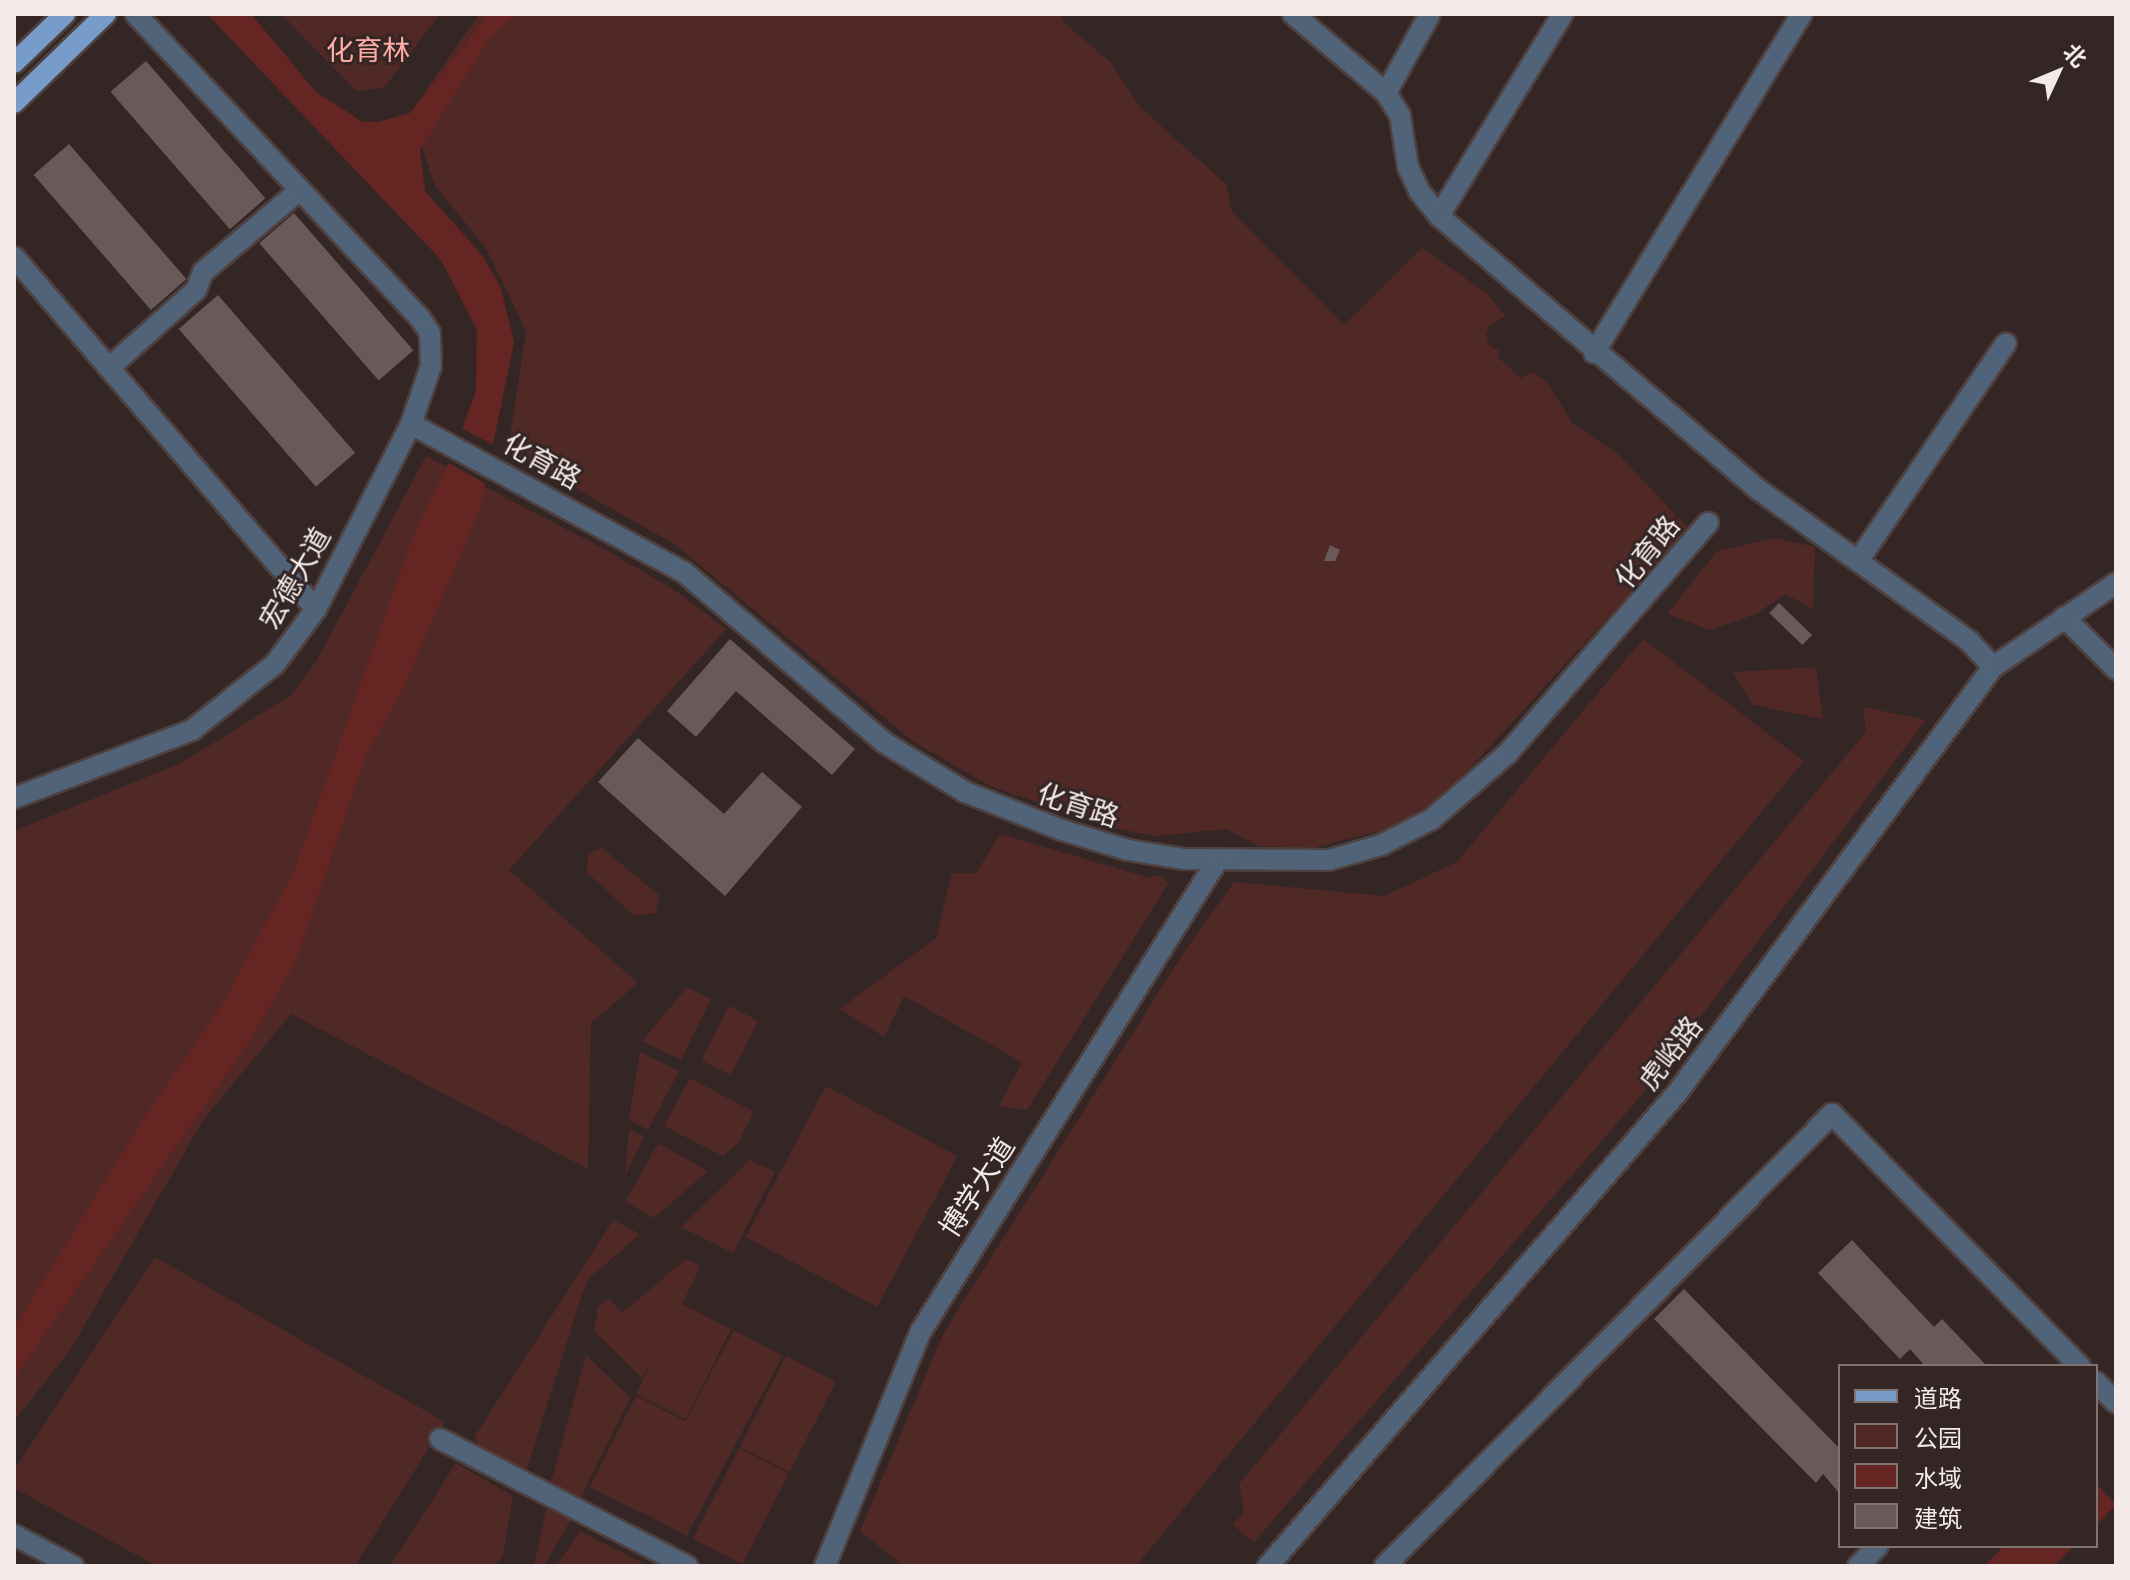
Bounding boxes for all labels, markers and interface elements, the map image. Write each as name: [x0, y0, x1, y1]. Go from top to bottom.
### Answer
north arrow: [2018, 32, 2098, 112]
park label: 化育林: [326, 33, 410, 67]
text: 北: [2058, 38, 2092, 72]
street label: 化育路: [497, 426, 587, 496]
street label: 化育路: [1608, 509, 1686, 595]
street label: 宏德大道: [252, 521, 338, 635]
street label: 化育路: [1033, 776, 1123, 834]
street label: 虎峪路: [1631, 1010, 1709, 1096]
street label: 博学大道: [932, 1131, 1022, 1243]
legend: [1838, 1364, 2098, 1548]
text: 道路: [1914, 1385, 1962, 1412]
text: 公园: [1914, 1425, 1962, 1452]
text: 水域: [1914, 1465, 1962, 1492]
text: 建筑: [1914, 1505, 1962, 1532]

